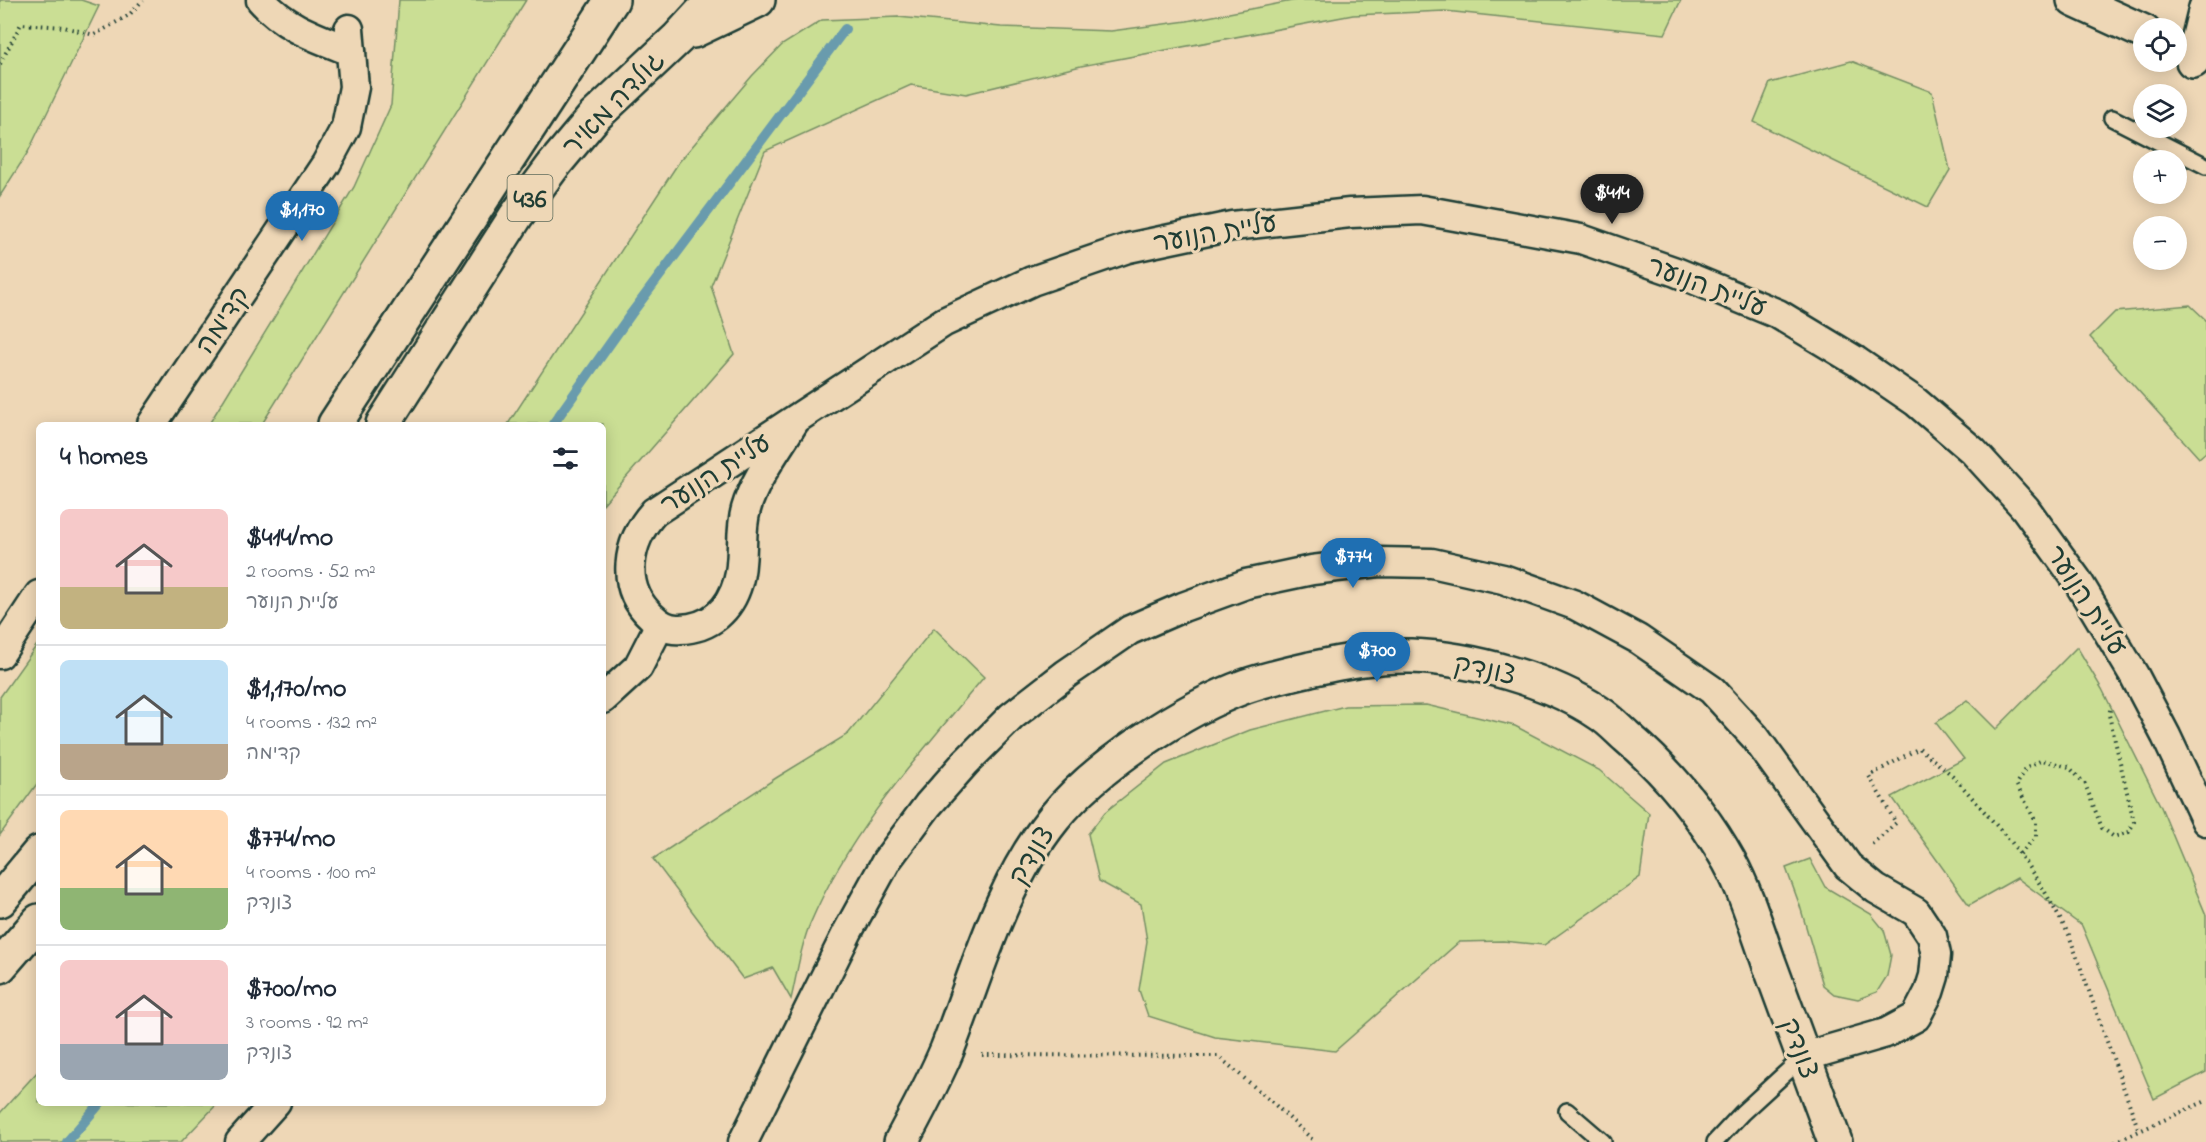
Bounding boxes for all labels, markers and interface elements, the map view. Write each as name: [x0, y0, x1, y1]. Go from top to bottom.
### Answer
map controls: [2133, 18, 2187, 270]
button: locate: [2133, 18, 2187, 72]
street label: גולדה מאיר: [554, 43, 675, 166]
button: layers: [2133, 84, 2187, 138]
button: +: [2133, 150, 2187, 204]
pin: $414: [1576, 174, 1648, 225]
road number: 436: [508, 175, 552, 221]
text: $414: [1595, 179, 1629, 208]
pin: $1,170: [253, 191, 351, 242]
text: $1,170: [279, 196, 325, 225]
street label: עליית הנוער: [1151, 204, 1280, 265]
button: −: [2133, 216, 2187, 270]
street label: עליית הנוער: [1641, 248, 1771, 329]
street label: קדימה: [187, 280, 261, 363]
street label: עליית הנוער: [653, 425, 779, 525]
text: 4 homes: [60, 439, 148, 477]
icon: filters: [549, 442, 582, 475]
text: $414/mo: [246, 520, 333, 558]
icon: home: [108, 533, 180, 605]
pin: $774: [1317, 538, 1389, 589]
street label: עליית הנוער: [2035, 538, 2135, 664]
text: $774: [1335, 543, 1371, 572]
text: 2 rooms · 52 m²: [246, 558, 376, 587]
text: עליית הנוער: [246, 589, 339, 618]
pin: $700: [1341, 632, 1413, 683]
text: $700: [1358, 637, 1396, 666]
street label: צונדק: [1450, 646, 1519, 697]
text: $1,170/mo: [246, 671, 346, 709]
icon: home: [108, 684, 180, 756]
text: 4 rooms · 132 m²: [246, 709, 377, 738]
text: קדימה: [246, 740, 301, 769]
street label: צונדק: [1000, 819, 1066, 893]
text: $774/mo: [246, 821, 336, 859]
icon: home: [108, 834, 180, 906]
text: 4 rooms · 100 m²: [246, 859, 376, 888]
text: צונדק: [246, 890, 292, 919]
text: $700/mo: [246, 971, 337, 1009]
icon: home: [108, 984, 180, 1056]
text: 3 rooms · 92 m²: [246, 1009, 369, 1038]
street label: צונדק: [1769, 1013, 1827, 1085]
text: צונדק: [246, 1040, 292, 1069]

